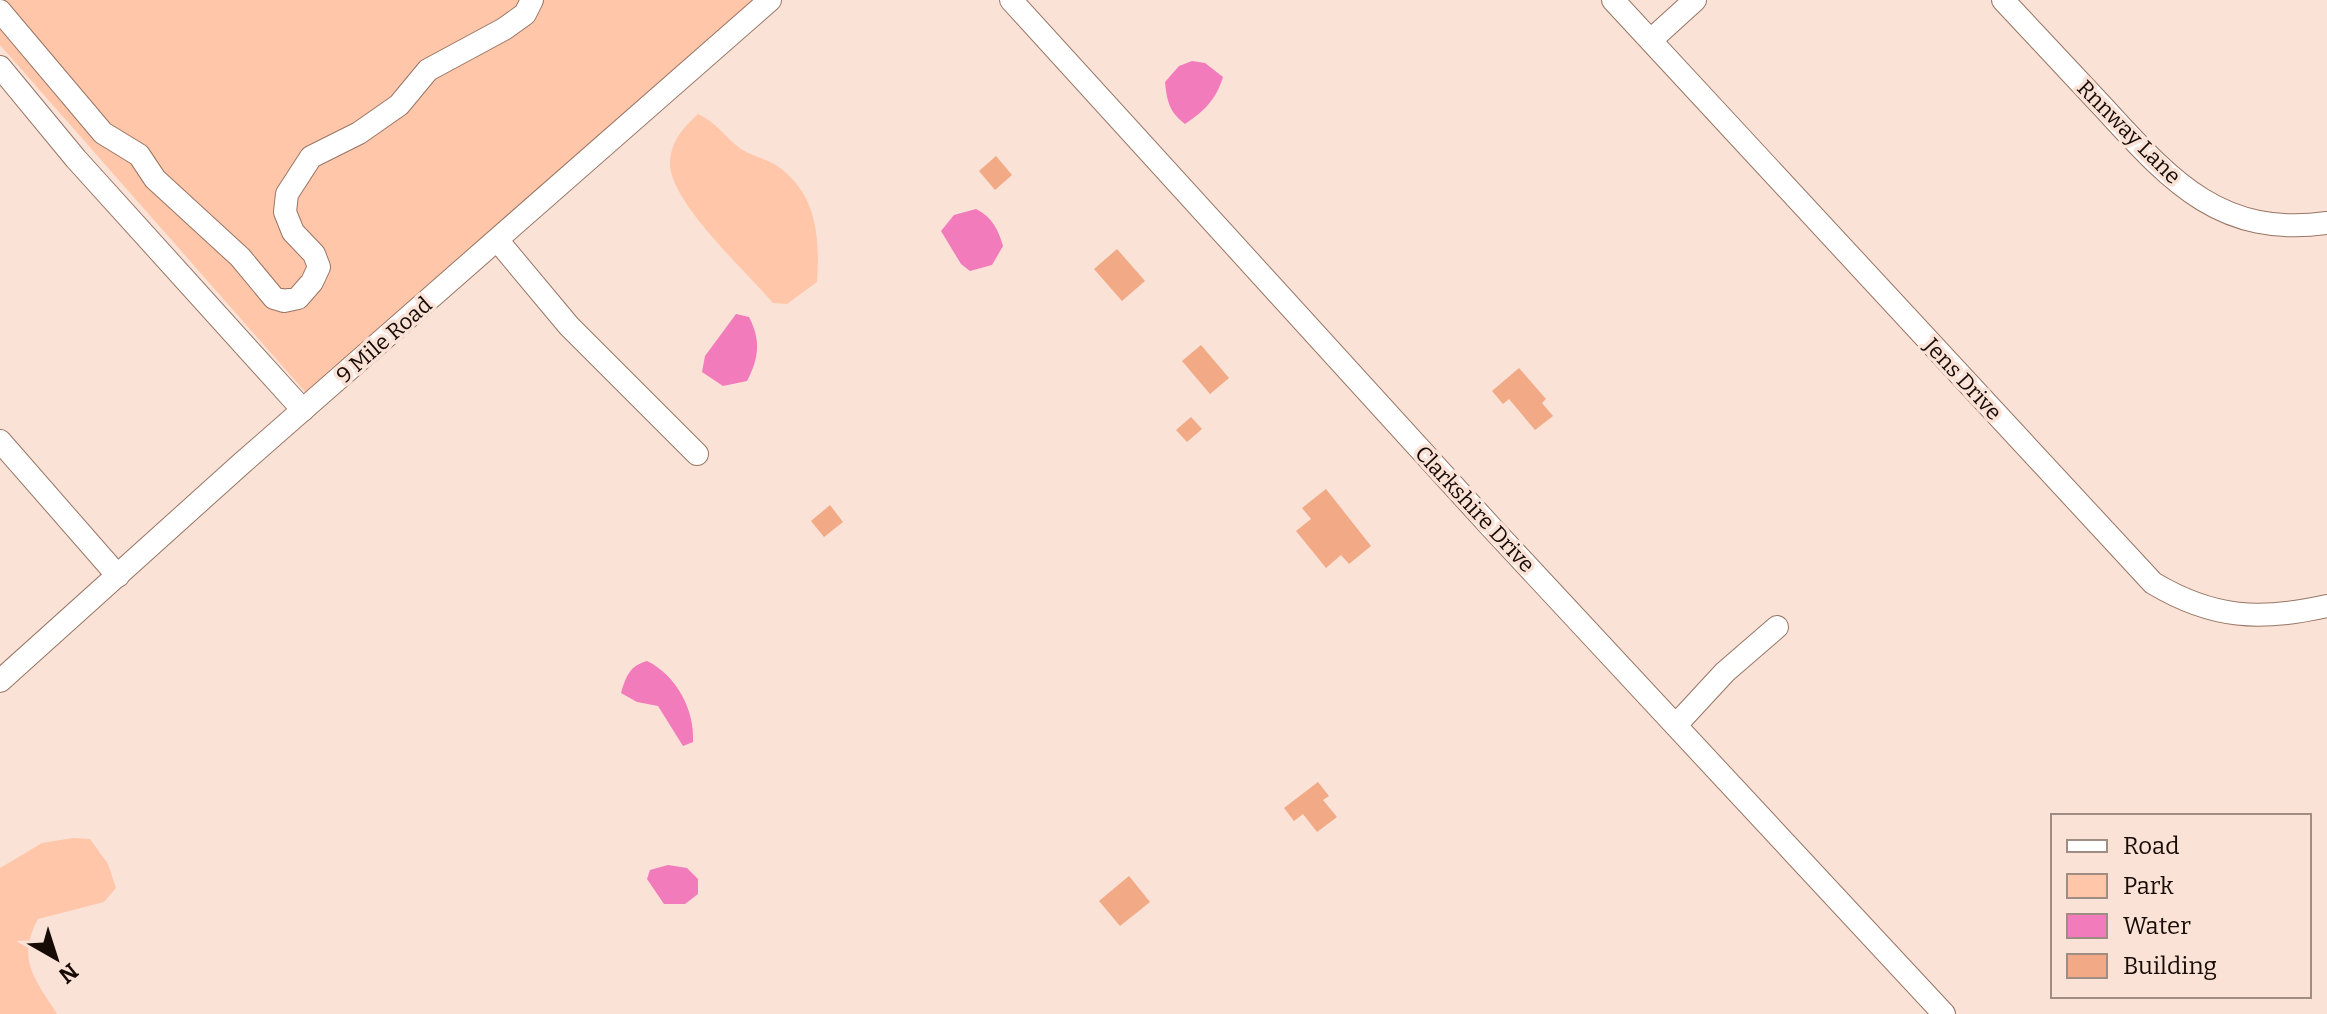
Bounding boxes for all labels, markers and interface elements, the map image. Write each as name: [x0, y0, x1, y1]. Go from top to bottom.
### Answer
street label: Rnnway Lane: [2071, 74, 2187, 190]
street label: 9 Mile Road: [331, 291, 437, 389]
street label: Jens Drive: [1918, 332, 2008, 426]
street label: Clarkshire Drive: [1409, 440, 1541, 578]
legend: [2051, 814, 2311, 998]
text: Road: [2123, 832, 2179, 860]
text: Park: [2123, 872, 2174, 900]
text: Water: [2123, 912, 2191, 940]
north arrow: [16, 918, 96, 998]
text: Building: [2123, 952, 2217, 980]
text: N: [53, 957, 83, 989]

